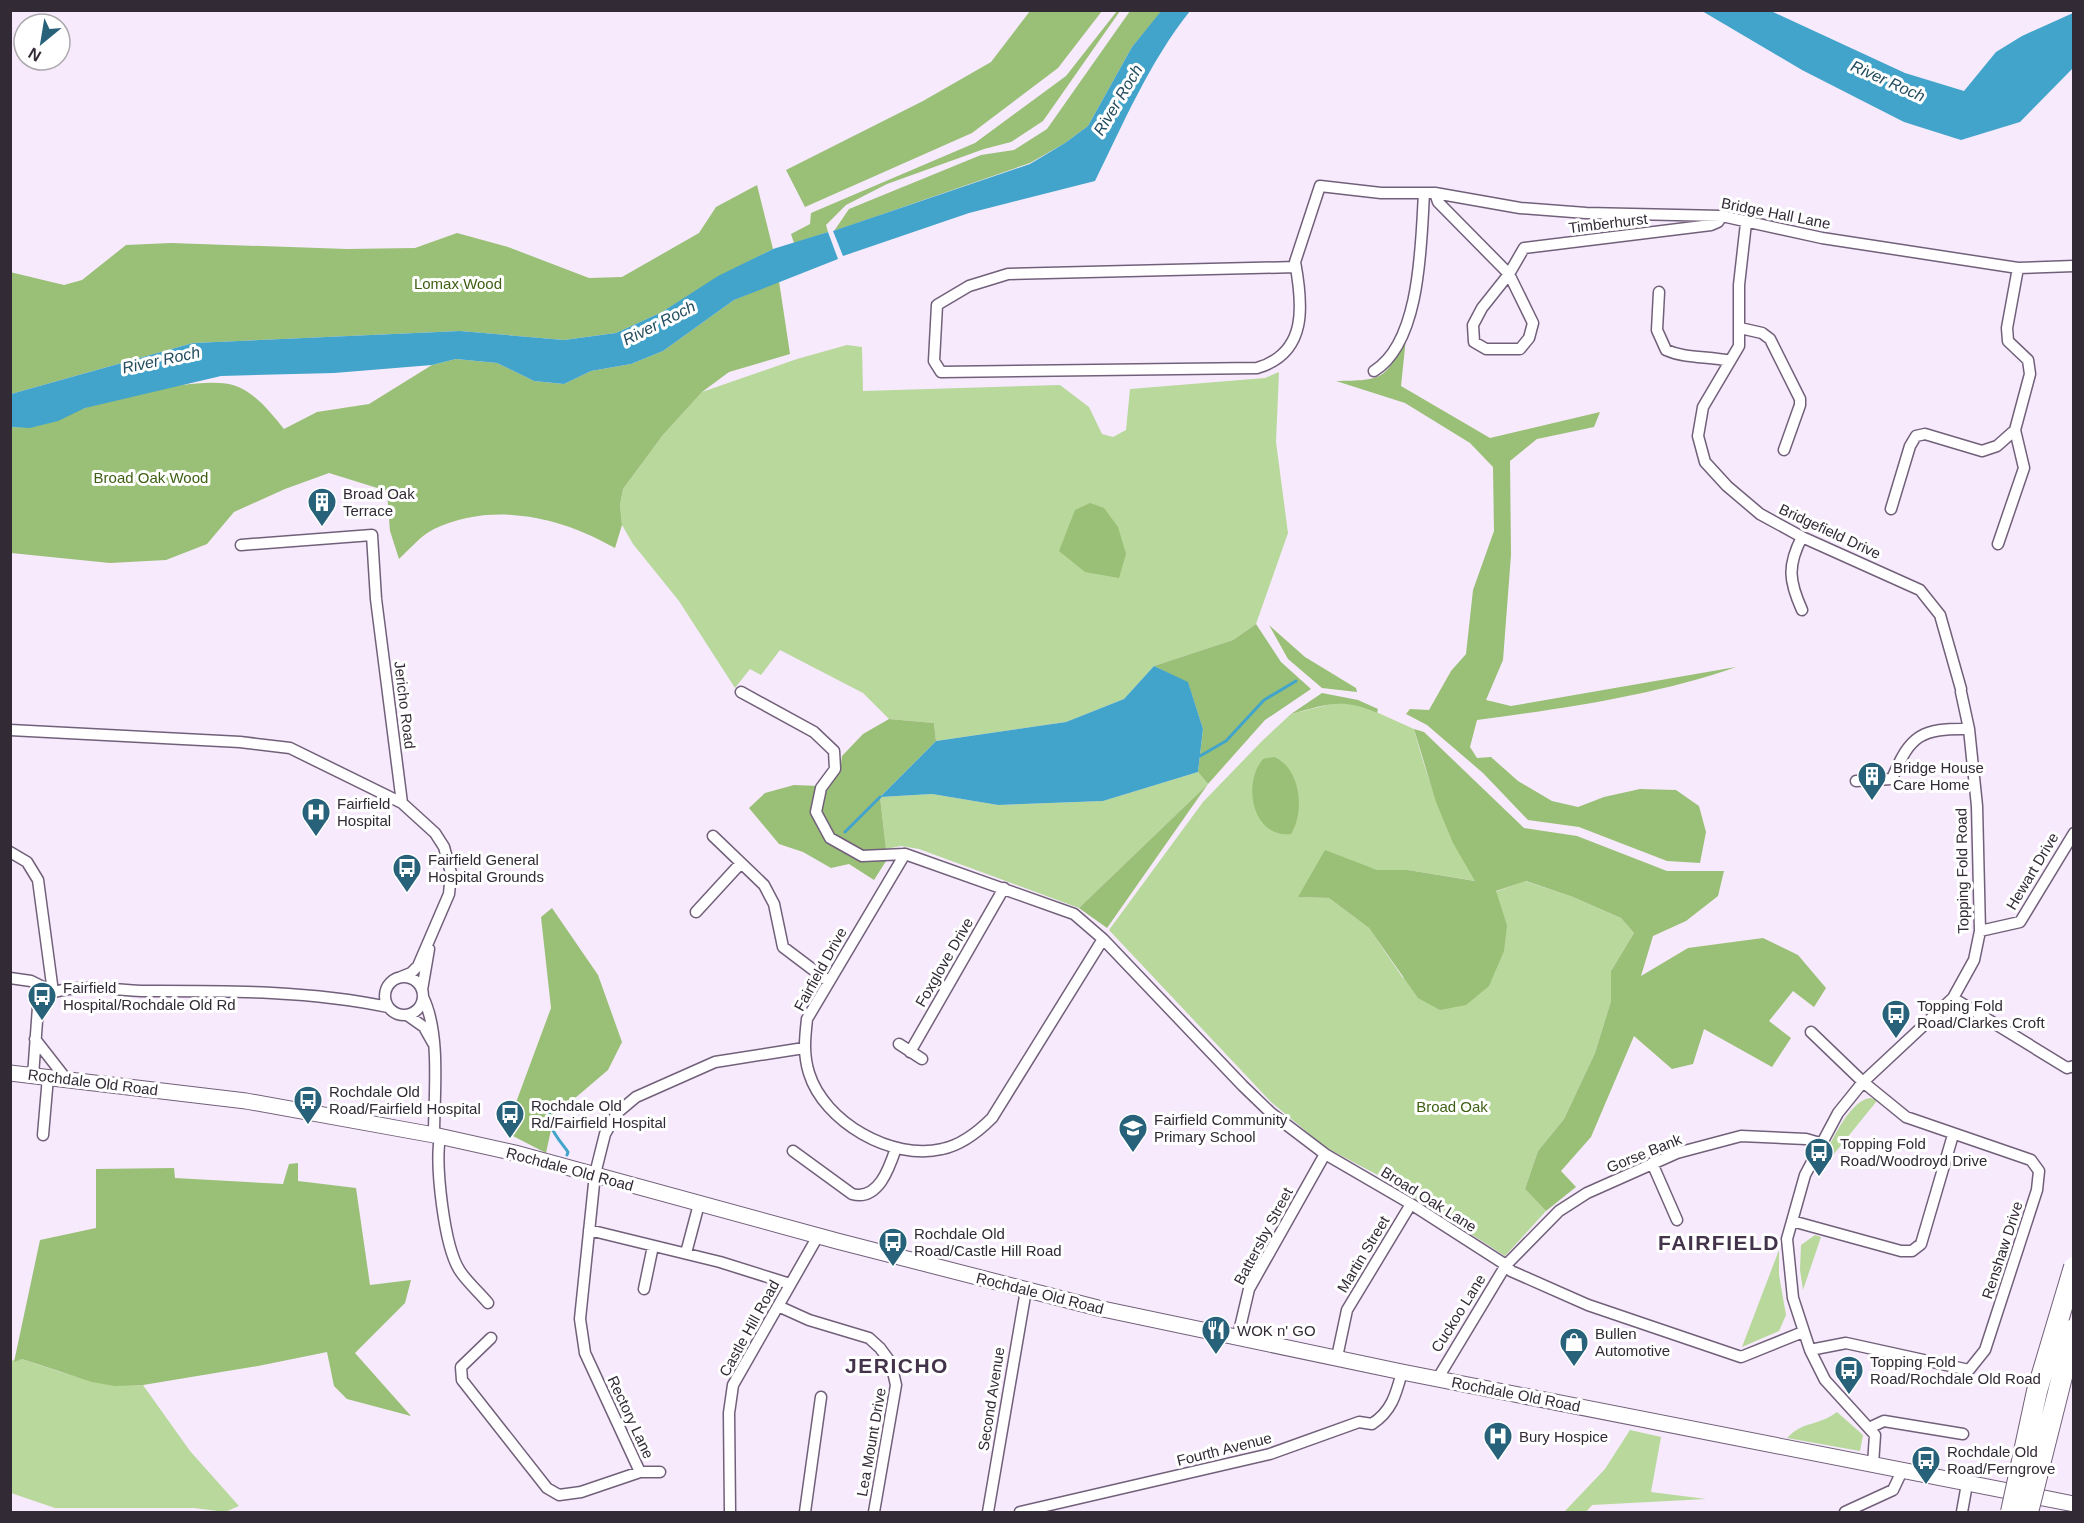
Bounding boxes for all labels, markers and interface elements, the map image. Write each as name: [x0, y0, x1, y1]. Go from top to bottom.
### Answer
north arrow: [12, 12, 72, 72]
text: N: [25, 44, 44, 65]
water label: River Roch: [1848, 57, 1928, 105]
water label: River Roch: [1090, 62, 1146, 138]
street label: Bridge Hall Lane: [1720, 194, 1832, 232]
street label: Timberhurst: [1568, 210, 1649, 236]
park label: Lomax Wood: [414, 275, 502, 292]
water label: River Roch: [620, 297, 698, 349]
water label: River Roch: [121, 343, 202, 377]
park label: Broad Oak Wood: [94, 469, 208, 486]
place label: Broad Oak Terrace: [343, 485, 415, 519]
building icon: Broad Oak Terrace: [306, 486, 338, 528]
street label: Bridgefield Drive: [1777, 500, 1883, 562]
street label: Jericho Road: [391, 660, 419, 750]
place label: Bridge House Care Home: [1893, 759, 1984, 793]
building icon: Bridge House Care Home: [1856, 760, 1888, 802]
place label: Fairfield Hospital: [337, 795, 391, 829]
hospital icon: Fairfield Hospital: [300, 796, 332, 838]
street label: Topping Fold Road: [1952, 808, 1972, 934]
street label: Hewart Drive: [2002, 829, 2062, 913]
place label: Fairfield General Hospital Grounds: [428, 851, 544, 885]
bus stop icon: Fairfield General Hospital Grounds: [391, 852, 423, 894]
street label: Foxglove Drive: [912, 914, 976, 1010]
street label: Fairfield Drive: [790, 924, 850, 1014]
place label: Fairfield Hospital/Rochdale Old Rd: [63, 979, 236, 1013]
bus stop icon: Fairfield Hospital/Rochdale Old Rd: [26, 980, 58, 1022]
place label: Topping Fold Road/Clarkes Croft: [1917, 997, 2045, 1031]
bus stop icon: Topping Fold Road/Clarkes Croft: [1880, 998, 1912, 1040]
street label: Rochdale Old Road: [27, 1066, 159, 1098]
place label: Rochdale Old Road/Fairfield Hospital: [329, 1083, 481, 1117]
bus stop icon: Rochdale Old Road/Fairfield Hospital: [292, 1084, 324, 1126]
place label: Rochdale Old Rd/Fairfield Hospital: [531, 1097, 666, 1131]
bus stop icon: Rochdale Old Rd/Fairfield Hospital: [494, 1098, 526, 1140]
park label: Broad Oak: [1416, 1098, 1488, 1115]
place label: Fairfield Community Primary School: [1154, 1111, 1288, 1145]
school or university icon: Fairfield Community Primary School: [1117, 1112, 1149, 1154]
street label: Gorse Bank: [1604, 1130, 1684, 1176]
place label: Topping Fold Road/Woodroyd Drive: [1840, 1135, 1987, 1169]
bus stop icon: Topping Fold Road/Woodroyd Drive: [1803, 1136, 1835, 1178]
street label: Rochdale Old Road: [505, 1144, 635, 1194]
street label: Broad Oak Lane: [1378, 1163, 1480, 1235]
street label: Battersby Street: [1230, 1184, 1296, 1287]
street label: Renshaw Drive: [1978, 1199, 2026, 1301]
street label: Martin Street: [1334, 1212, 1393, 1295]
place label: Rochdale Old Road/Castle Hill Road: [914, 1225, 1062, 1259]
bus stop icon: Rochdale Old Road/Castle Hill Road: [877, 1226, 909, 1268]
district label: FAIRFIELD: [1658, 1231, 1780, 1254]
street label: Rochdale Old Road: [974, 1269, 1106, 1317]
street label: Cuckoo Lane: [1427, 1271, 1489, 1355]
street label: Castle Hill Road: [715, 1277, 783, 1379]
restaurant icon: WOK n' GO: [1200, 1314, 1232, 1356]
place label: WOK n' GO: [1237, 1322, 1316, 1339]
place label: Bullen Automotive: [1595, 1325, 1670, 1359]
shop icon: Bullen Automotive: [1558, 1326, 1590, 1368]
street label: Second Avenue: [974, 1346, 1008, 1452]
place label: Topping Fold Road/Rochdale Old Road: [1870, 1353, 2041, 1387]
district label: JERICHO: [845, 1354, 949, 1377]
bus stop icon: Topping Fold Road/Rochdale Old Road: [1833, 1354, 1865, 1396]
street label: Rectory Lane: [604, 1373, 658, 1461]
street label: Rochdale Old Road: [1450, 1373, 1582, 1415]
street label: Lea Mount Drive: [853, 1386, 889, 1498]
hospital icon: Bury Hospice: [1482, 1420, 1514, 1462]
place label: Bury Hospice: [1519, 1428, 1608, 1445]
street label: Fourth Avenue: [1175, 1429, 1273, 1469]
place label: Rochdale Old Road/Ferngrove: [1947, 1443, 2055, 1477]
bus stop icon: Rochdale Old Road/Ferngrove: [1910, 1444, 1942, 1486]

